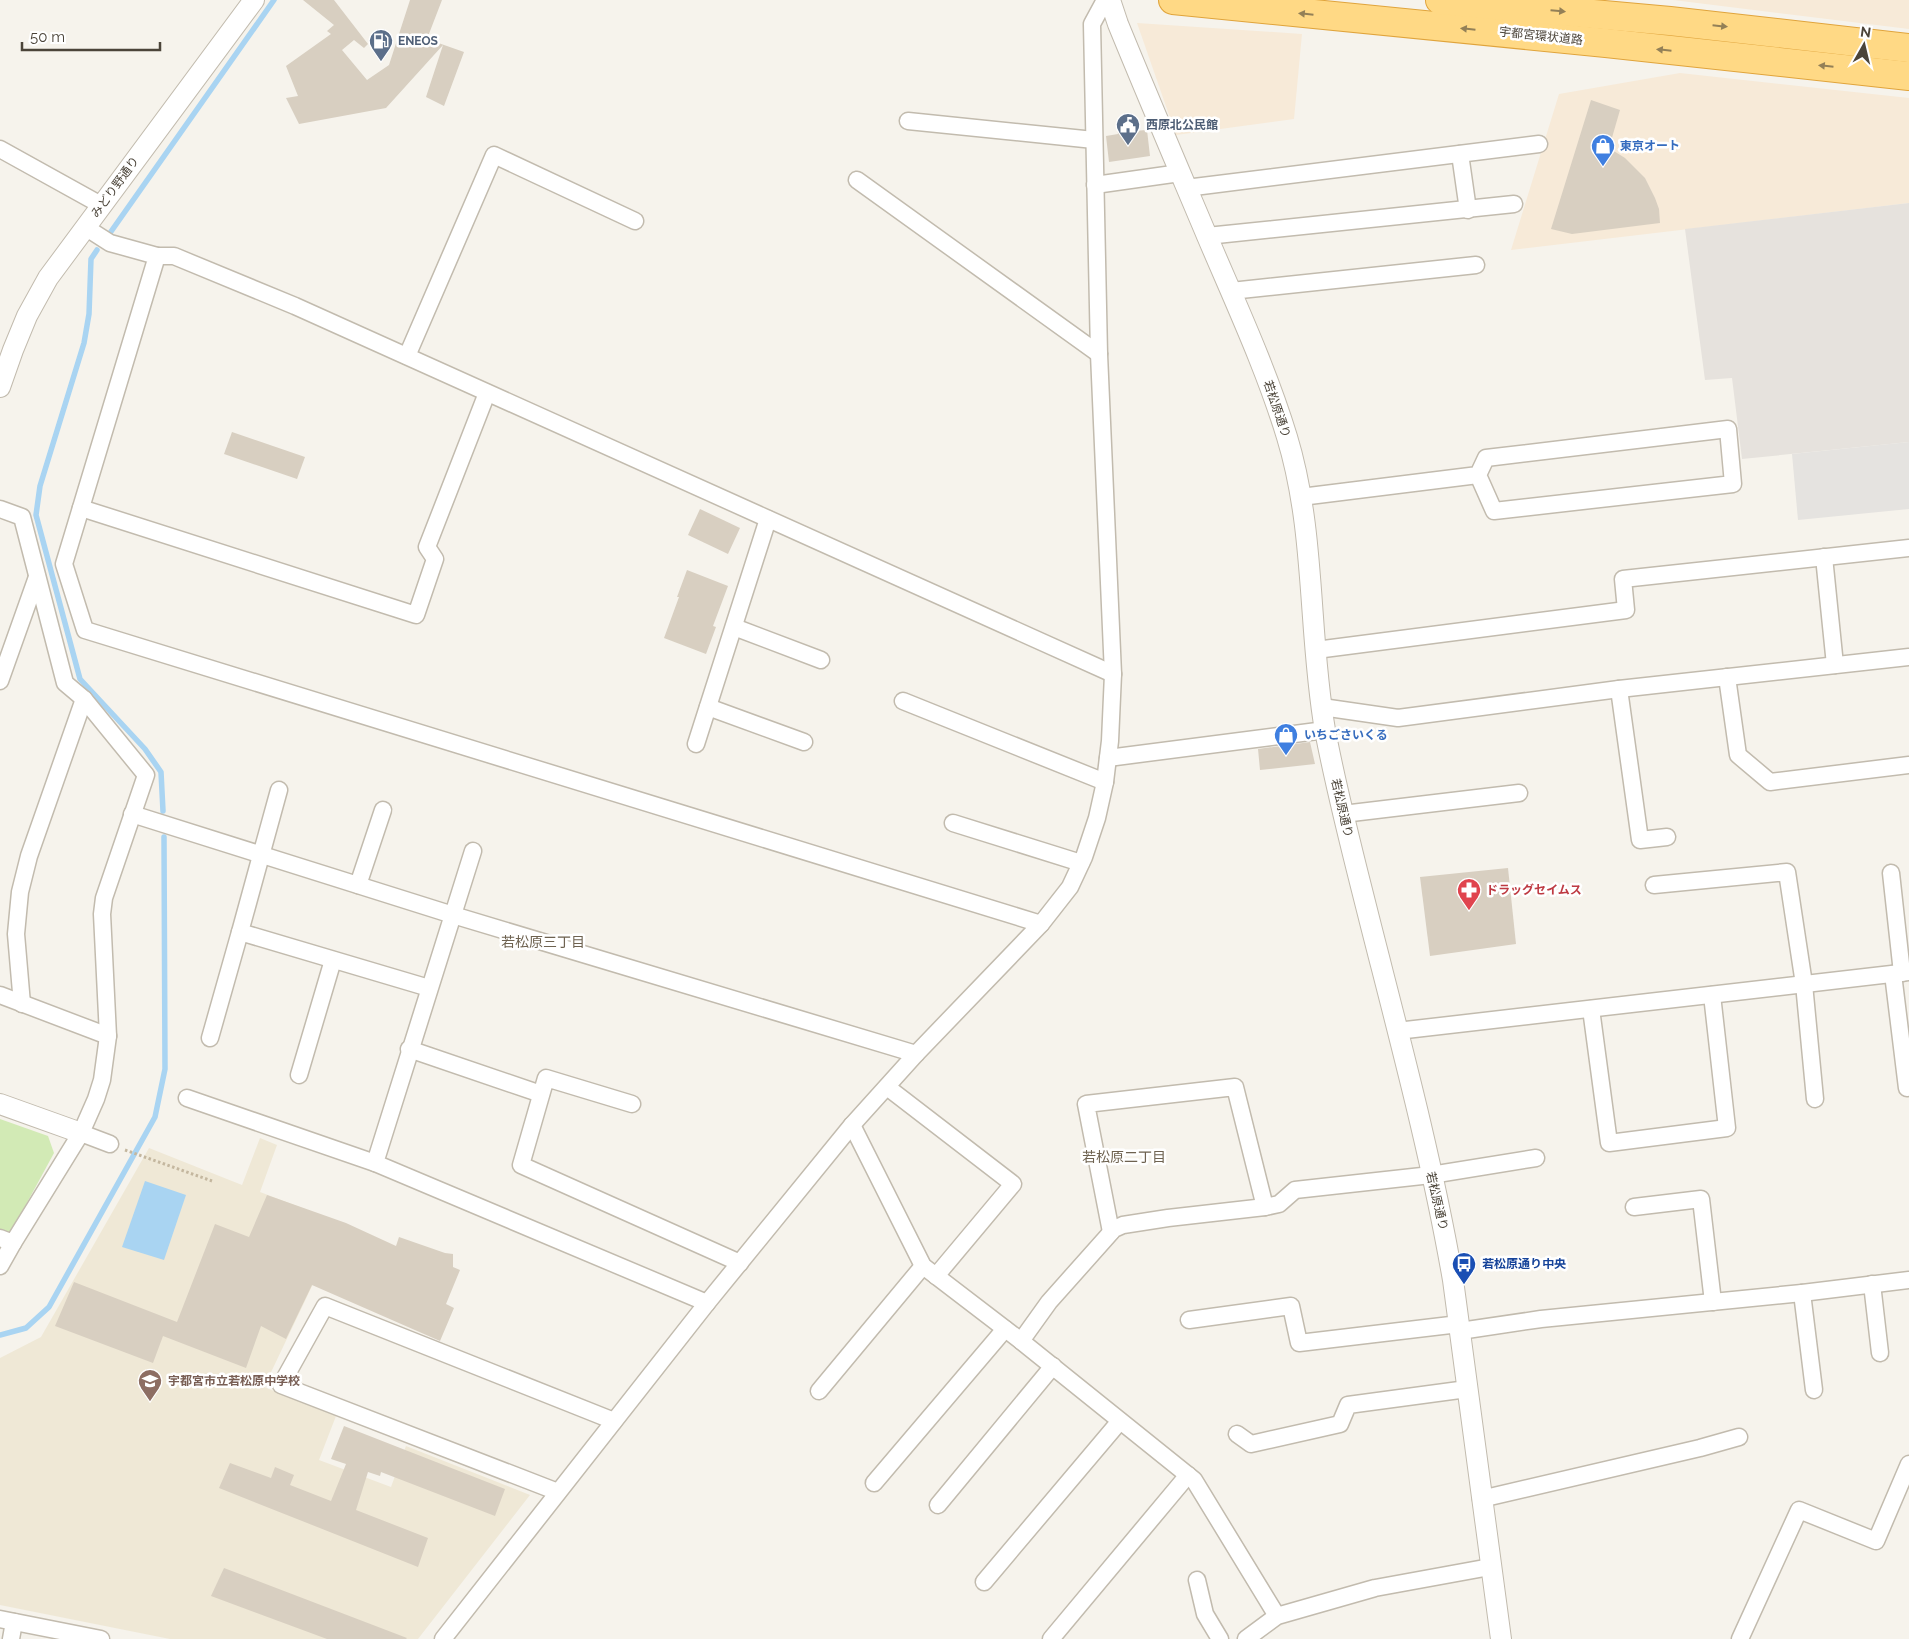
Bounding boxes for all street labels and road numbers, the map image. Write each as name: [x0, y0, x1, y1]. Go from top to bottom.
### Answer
street label: 宇都宮環状道路: [1498, 25, 1584, 47]
street label: みどり野通り: [88, 154, 142, 220]
street label: 若松原通り: [1261, 378, 1293, 440]
street label: 若松原通り: [1328, 777, 1356, 839]
street label: 若松原通り: [1423, 1170, 1451, 1232]

